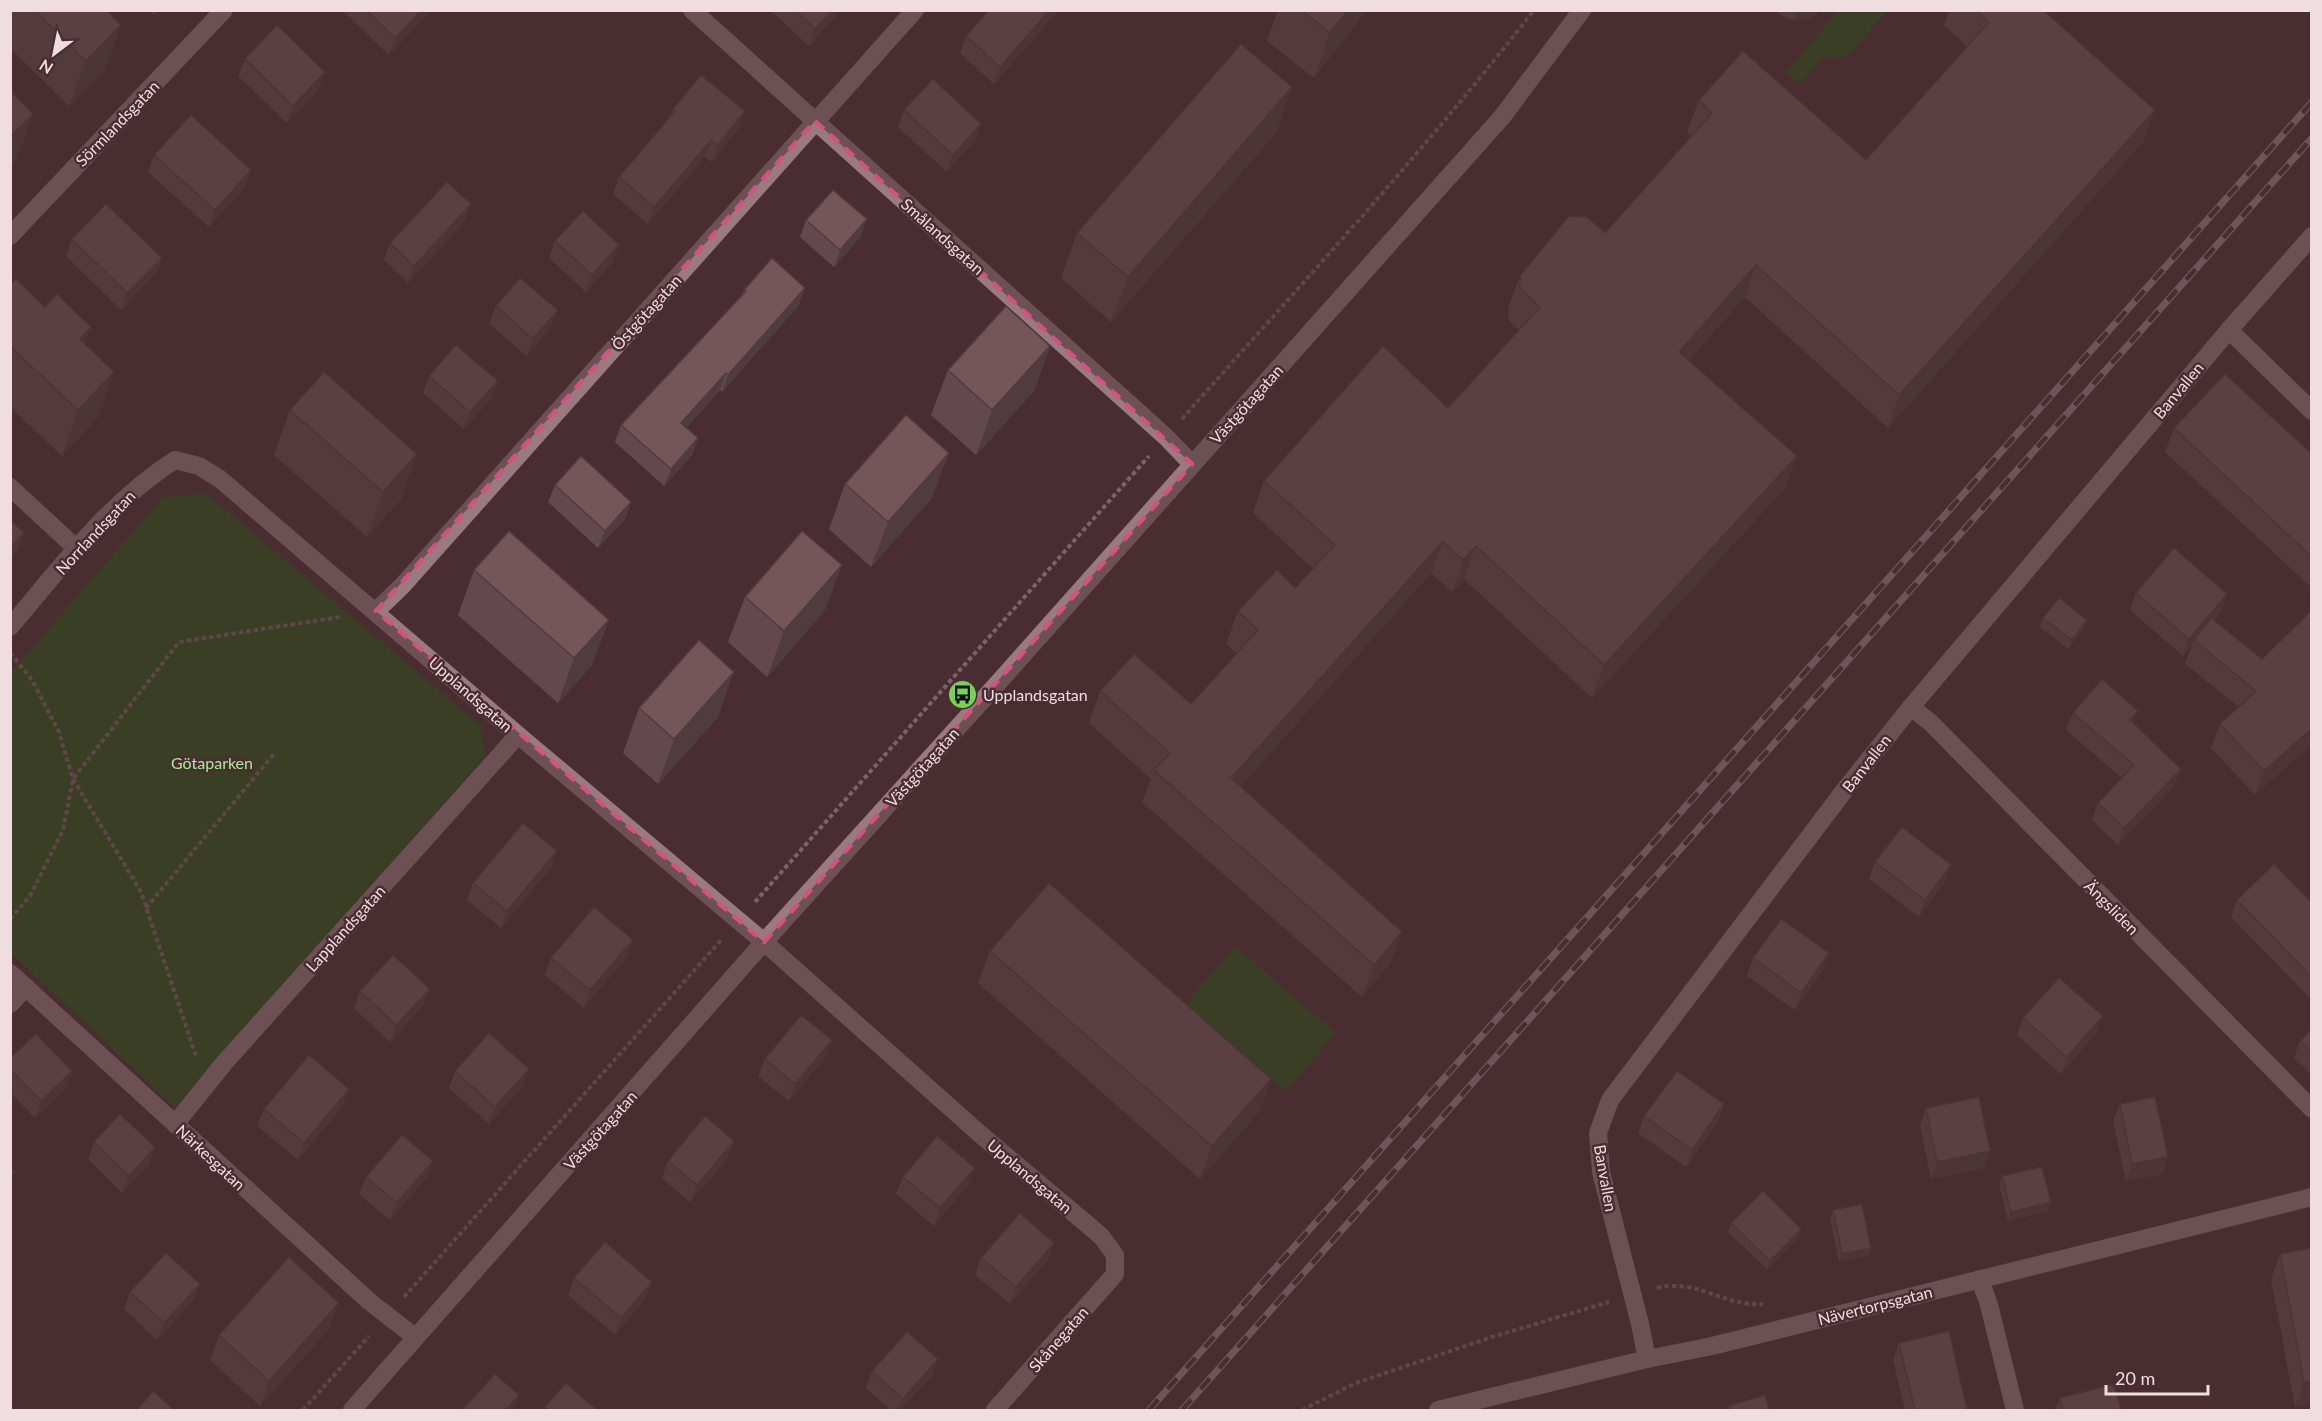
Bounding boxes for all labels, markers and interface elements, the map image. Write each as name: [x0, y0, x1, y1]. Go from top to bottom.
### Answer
north arrow: [24, 24, 84, 84]
text: N: [36, 56, 56, 78]
street label: Sörmlandsgatan: [71, 76, 163, 170]
street label: Smålandsgatan: [898, 194, 988, 278]
street label: Östgötagatan: [607, 270, 685, 354]
street label: Banvallen: [2149, 358, 2207, 422]
street label: Västgötagatan: [1205, 360, 1287, 448]
street label: Norrlandsgatan: [51, 486, 139, 578]
street label: Upplandsgatan: [425, 652, 517, 736]
bus stop icon: Upplandsgatan: [946, 678, 978, 710]
place label: Upplandsgatan: [983, 685, 1088, 704]
street label: Västgötagatan: [881, 723, 963, 811]
street label: Banvallen: [1838, 730, 1894, 796]
park label: Götaparken: [171, 753, 253, 772]
street label: Ängsliden: [2081, 876, 2143, 938]
street label: Lapplandsgatan: [301, 881, 389, 975]
street label: Västgötagatan: [559, 1086, 641, 1174]
street label: Närkesgatan: [173, 1120, 249, 1194]
street label: Upplandsgatan: [984, 1135, 1076, 1217]
street label: Banvallen: [1591, 1143, 1621, 1213]
street label: Nävertorpsgatan: [1816, 1282, 1934, 1328]
street label: Skånegatan: [1024, 1302, 1092, 1376]
scale bar: [2106, 1358, 2208, 1396]
text: 20 m: [2115, 1367, 2155, 1389]

